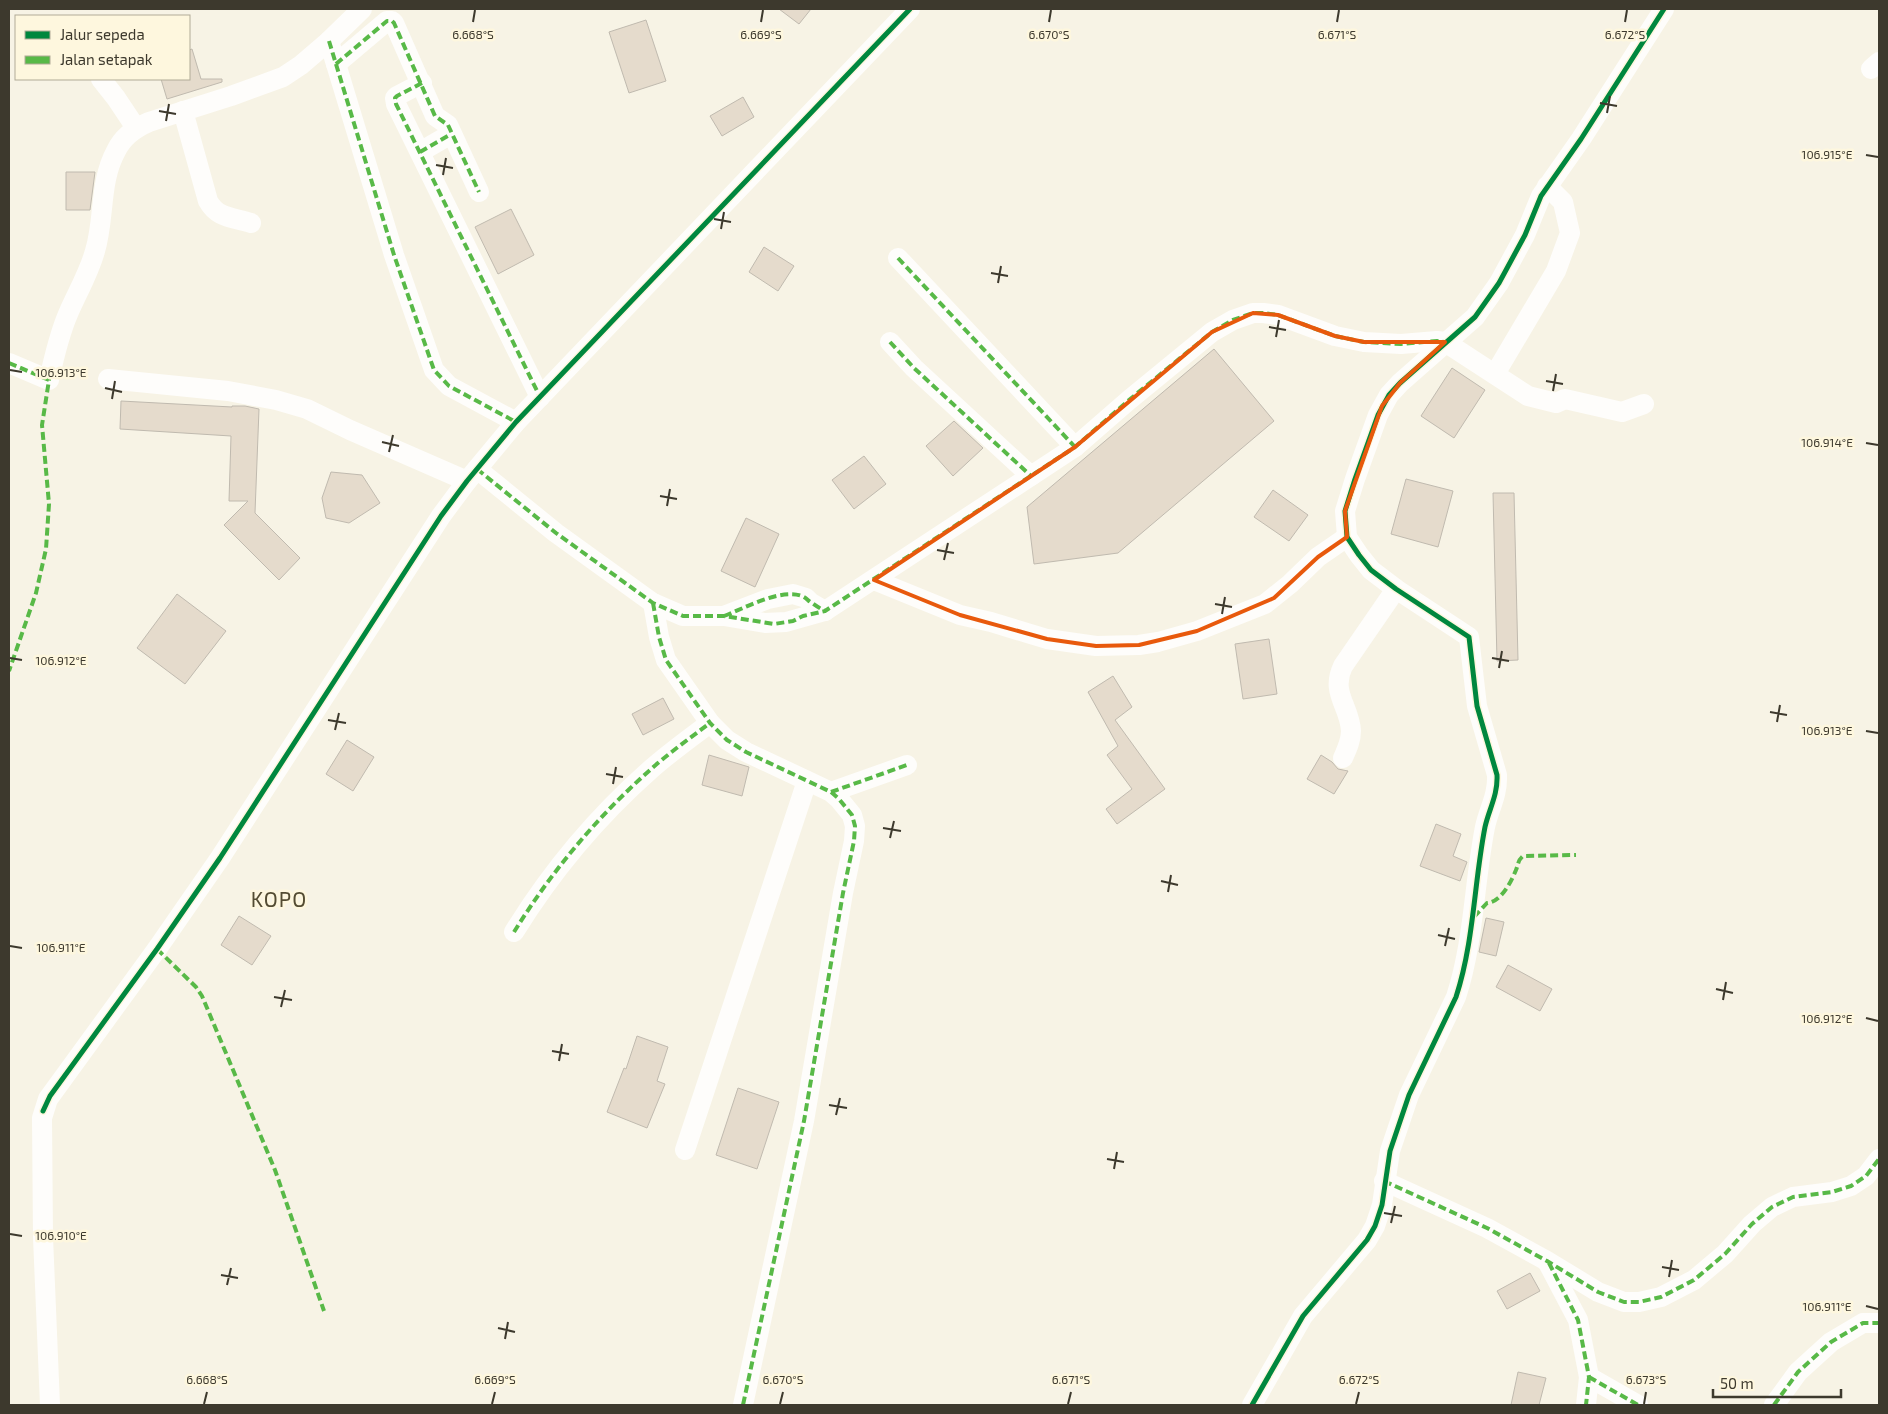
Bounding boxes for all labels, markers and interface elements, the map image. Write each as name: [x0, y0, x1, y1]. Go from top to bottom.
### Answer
legend: [15, 15, 190, 80]
text: Jalur sepeda: [60, 25, 145, 43]
text: 6.668°S: [452, 27, 494, 41]
text: 6.669°S: [740, 27, 782, 41]
text: 6.670°S: [1029, 27, 1070, 41]
text: 6.671°S: [1318, 27, 1357, 41]
text: 6.672°S: [1605, 27, 1645, 41]
text: Jalan setapak: [60, 50, 153, 68]
text: 106.915°E: [1802, 147, 1853, 161]
text: 106.913°E: [35, 365, 87, 379]
text: 106.914°E: [1801, 435, 1853, 449]
text: 106.912°E: [35, 653, 87, 667]
text: 106.913°E: [1801, 723, 1853, 737]
district label: KOPO: [251, 886, 307, 911]
text: 106.911°E: [36, 940, 86, 954]
text: 106.912°E: [1801, 1011, 1853, 1025]
text: 106.910°E: [35, 1228, 87, 1242]
text: 106.911°E: [1802, 1299, 1852, 1313]
scale bar: [1713, 1366, 1840, 1398]
text: 6.668°S: [186, 1372, 228, 1386]
text: 6.669°S: [474, 1372, 516, 1386]
text: 6.670°S: [763, 1372, 804, 1386]
text: 6.671°S: [1052, 1372, 1091, 1386]
text: 6.672°S: [1339, 1372, 1379, 1386]
text: 6.673°S: [1626, 1372, 1666, 1386]
text: 50 m: [1720, 1374, 1754, 1392]

